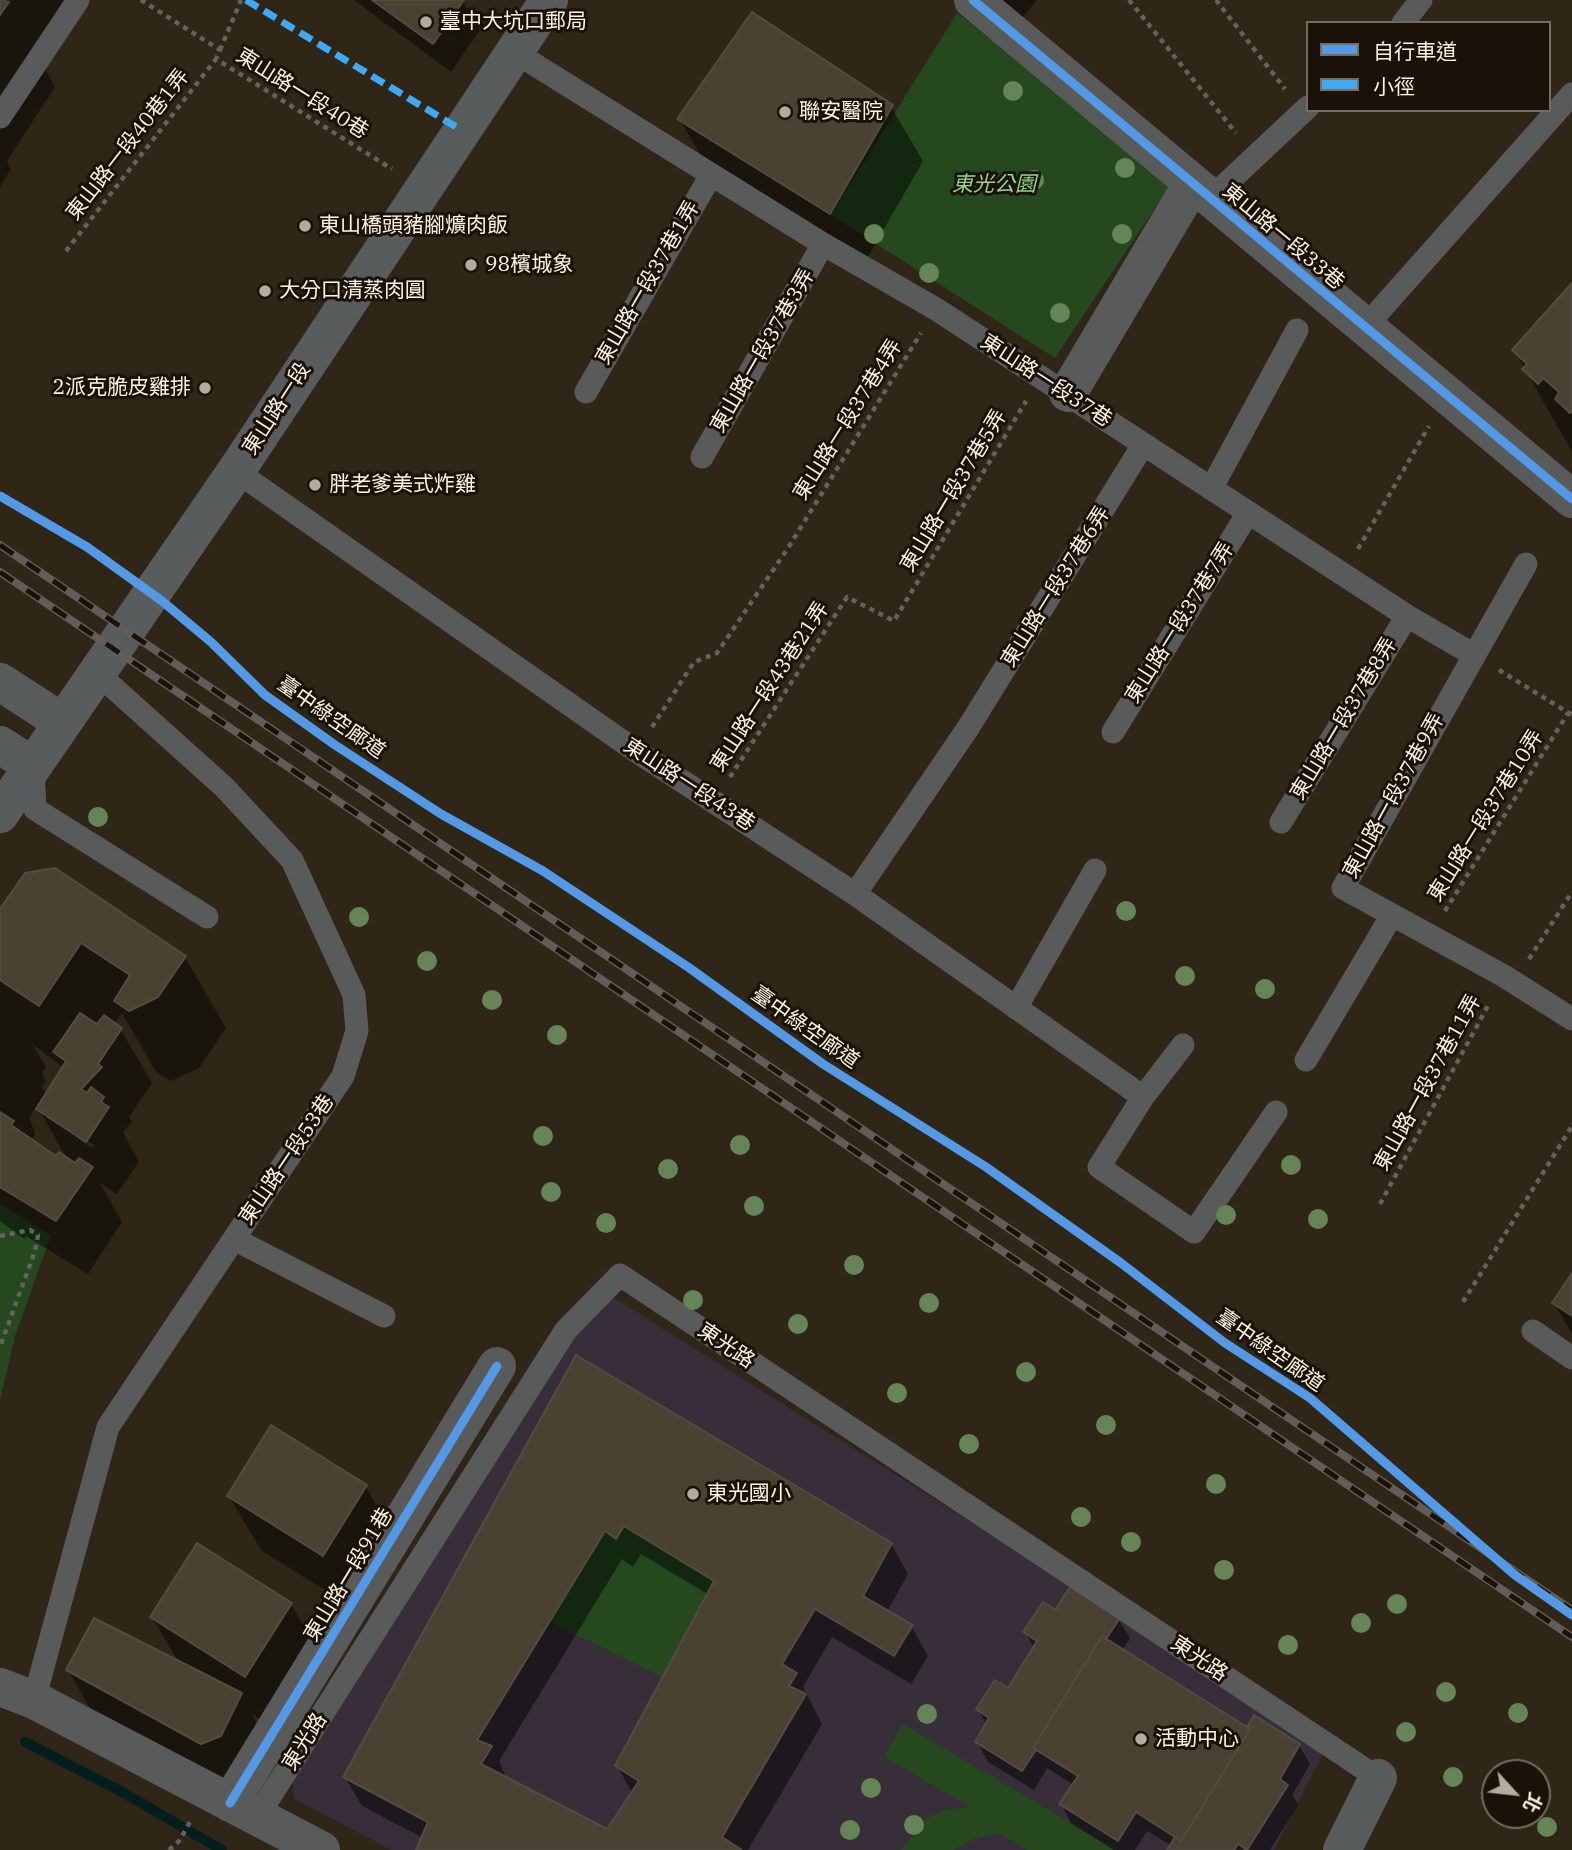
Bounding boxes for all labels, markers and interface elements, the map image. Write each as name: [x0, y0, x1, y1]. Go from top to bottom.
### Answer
place label: 臺中大坑口郵局: [440, 9, 587, 35]
marker: 臺中大坑口郵局: [418, 14, 434, 30]
legend: [1306, 21, 1551, 112]
text: 自行車道: [1373, 37, 1457, 65]
street label: 東山路一段40巷: [231, 43, 373, 145]
street label: 東山路一段40巷1弄: [61, 64, 195, 226]
text: 小徑: [1373, 72, 1415, 100]
place label: 聯安醫院: [799, 99, 883, 125]
marker: 聯安醫院: [777, 104, 793, 120]
park label: 東光公園: [952, 172, 1036, 198]
street label: 東山路一段33巷: [1217, 179, 1349, 295]
street label: 東山路一段37巷1弄: [591, 197, 705, 369]
place label: 東山橋頭豬腳爌肉飯: [319, 213, 508, 239]
marker: 東山橋頭豬腳爌肉飯: [297, 218, 313, 234]
place label: 98檳城象: [485, 252, 573, 278]
marker: 98檳城象: [463, 257, 479, 273]
street label: 東山路一段37巷3弄: [706, 265, 820, 437]
place label: 大分口清蒸肉圓: [279, 278, 426, 304]
marker: 大分口清蒸肉圓: [257, 283, 273, 299]
street label: 東山路一段37巷: [976, 329, 1116, 433]
street label: 東山路一段37巷4弄: [788, 335, 908, 505]
street label: 東山路一段: [238, 358, 316, 460]
place label: 2派克脆皮雞排: [52, 375, 191, 401]
marker: 2派克脆皮雞排: [197, 380, 213, 396]
street label: 東山路一段37巷5弄: [896, 405, 1012, 577]
place label: 胖老爹美式炸雞: [329, 472, 476, 498]
marker: 胖老爹美式炸雞: [307, 477, 323, 493]
street label: 東山路一段37巷6弄: [996, 502, 1116, 672]
street label: 東山路一段37巷7弄: [1120, 538, 1240, 708]
street label: 東山路一段43巷21弄: [706, 597, 834, 777]
street label: 東山路一段37巷8弄: [1286, 633, 1402, 805]
street label: 臺中綠空廊道: [272, 672, 390, 764]
street label: 東山路一段37巷9弄: [1338, 709, 1450, 883]
street label: 東山路一段37巷10弄: [1423, 726, 1549, 906]
street label: 東山路一段43巷: [619, 733, 759, 837]
street label: 臺中綠空廊道: [746, 982, 864, 1074]
street label: 東山路一段37巷11弄: [1369, 991, 1487, 1175]
street label: 東山路一段53巷: [234, 1090, 340, 1230]
street label: 臺中綠空廊道: [1211, 1305, 1329, 1397]
street label: 東光路: [693, 1318, 759, 1374]
place label: 東光國小: [707, 1481, 791, 1507]
marker: 東光國小: [685, 1486, 701, 1502]
street label: 東山路一段91巷: [299, 1504, 399, 1646]
street label: 東光路: [1166, 1631, 1232, 1687]
street label: 東光路: [278, 1709, 332, 1775]
place label: 活動中心: [1155, 1726, 1239, 1752]
marker: 活動中心: [1133, 1731, 1149, 1747]
north arrow: [1481, 1759, 1551, 1829]
text: 北: [1518, 1789, 1548, 1817]

